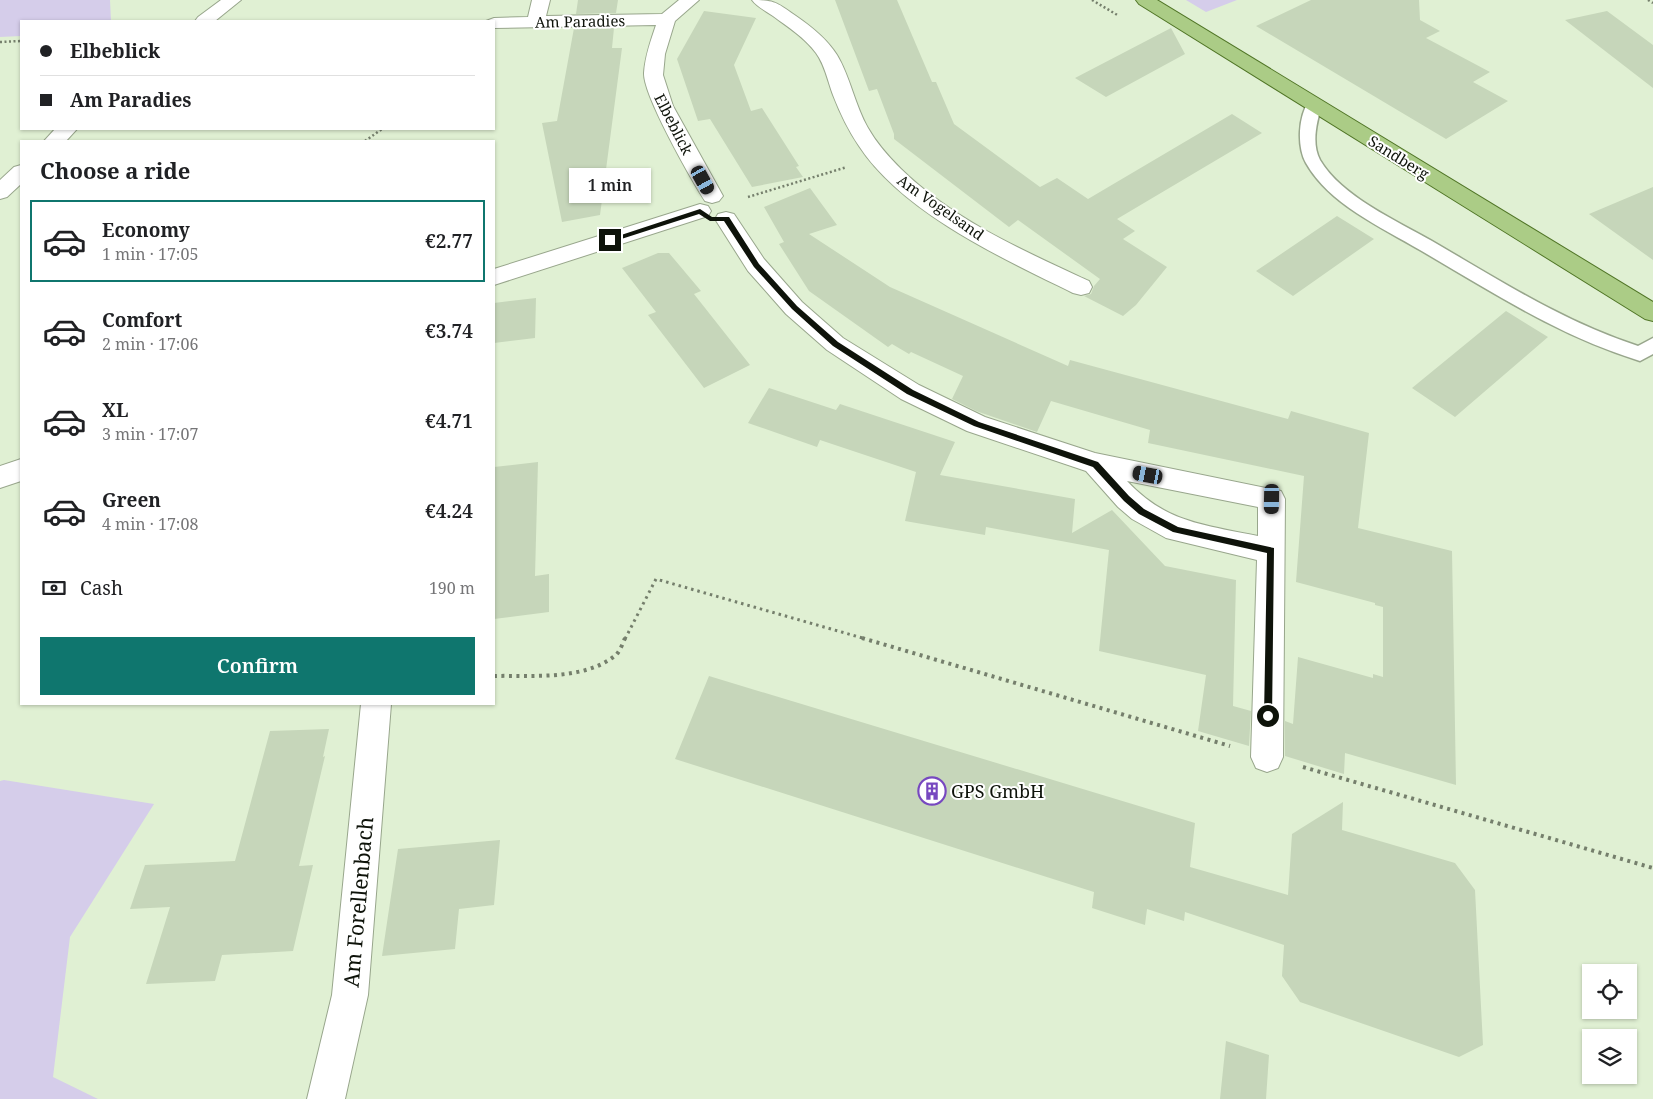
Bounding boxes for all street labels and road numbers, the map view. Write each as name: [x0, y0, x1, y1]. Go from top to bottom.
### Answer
street label: Am Paradies: [535, 10, 625, 32]
street label: Elbeblick: [650, 90, 698, 158]
street label: Sandberg: [1365, 131, 1433, 183]
street label: Am Vogelsand: [894, 170, 988, 244]
street label: Am Forellenbach: [337, 816, 379, 988]

